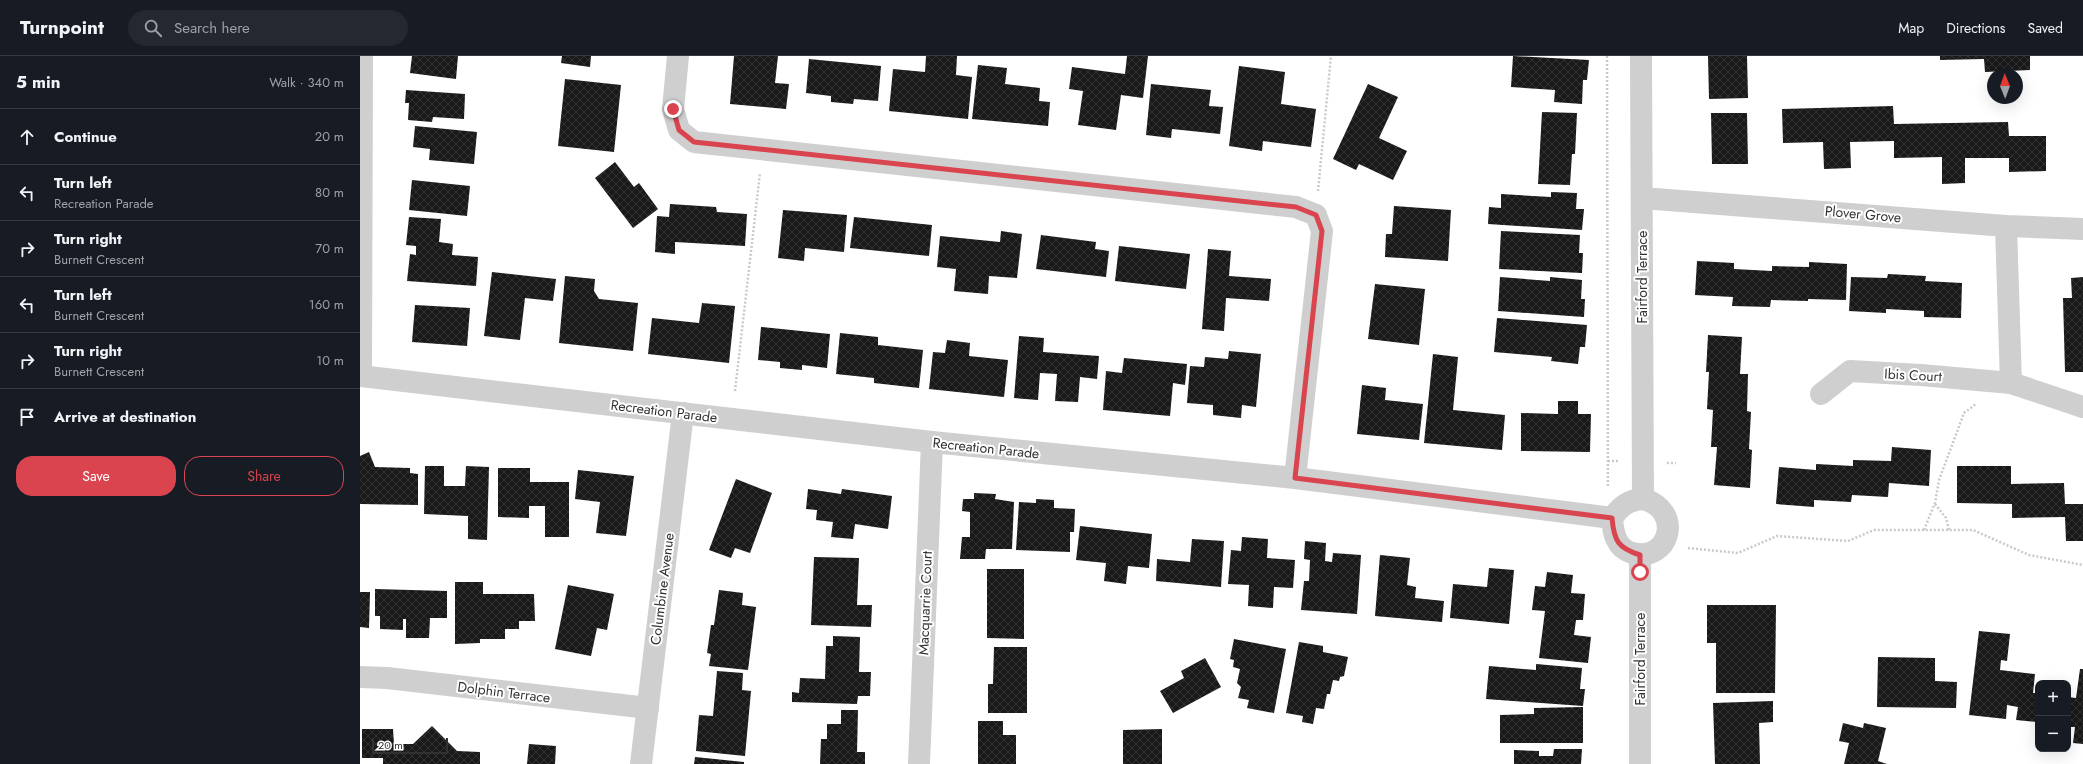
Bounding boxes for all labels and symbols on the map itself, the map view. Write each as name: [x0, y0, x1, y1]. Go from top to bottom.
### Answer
north arrow: [1987, 68, 2023, 104]
route end: [664, 100, 682, 118]
street label: Plover Grove: [1824, 201, 1902, 227]
street label: Fairford Terrace: [1632, 231, 1652, 323]
street label: Ibis Court: [1884, 364, 1943, 387]
street label: Recreation Parade: [610, 395, 718, 427]
street label: Recreation Parade: [932, 432, 1040, 464]
street label: Columbine Avenue: [645, 532, 679, 646]
street label: Macquarrie Court: [913, 550, 937, 655]
route start: [1631, 563, 1649, 581]
street label: Fairford Terrace: [1630, 613, 1650, 705]
street label: Dolphin Terrace: [456, 676, 552, 708]
scale bar: [372, 736, 448, 755]

